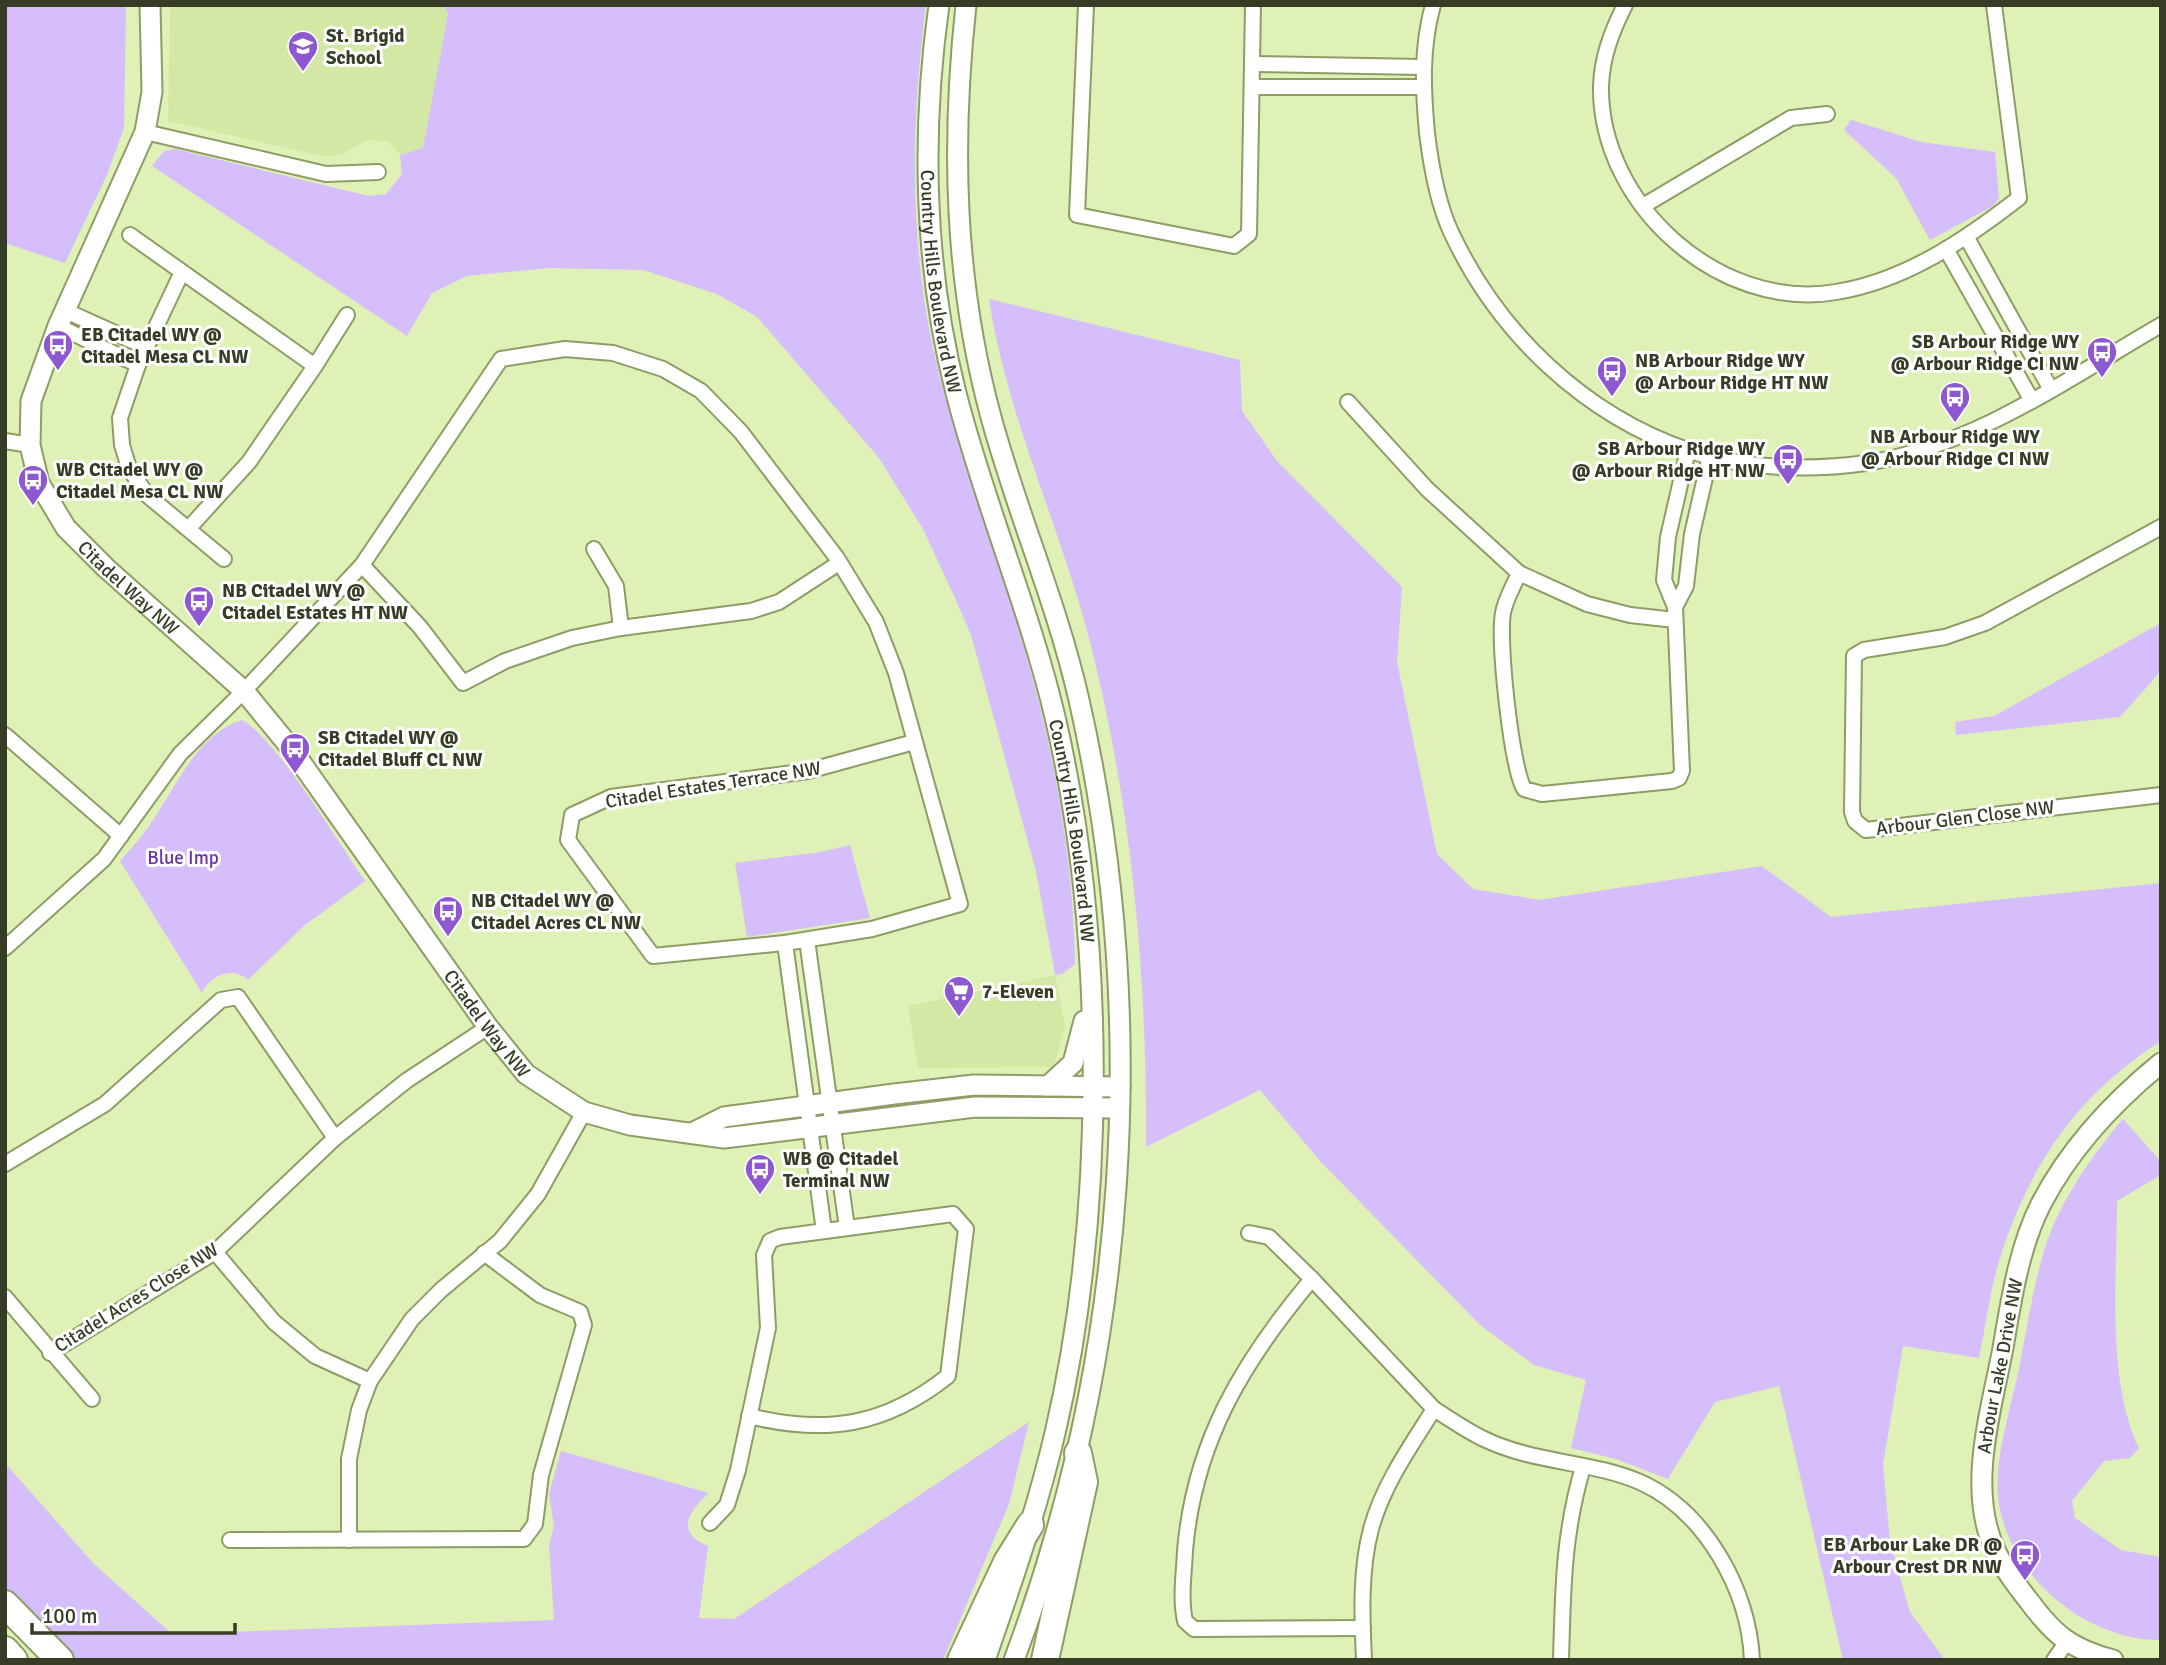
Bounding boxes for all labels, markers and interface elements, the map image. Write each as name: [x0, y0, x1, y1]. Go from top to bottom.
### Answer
place label: St. Brigid School: [326, 24, 405, 70]
school or university icon: St. Brigid School: [286, 29, 320, 73]
street label: Country Hills Boulevard NW: [915, 170, 967, 396]
place label: EB Citadel WY @ Citadel Mesa CL NW: [81, 323, 248, 369]
bus stop icon: EB Citadel WY @ Citadel Mesa CL NW: [41, 328, 75, 372]
place label: SB Arbour Ridge WY @ Arbour Ridge CI NW: [1891, 330, 2080, 376]
bus stop icon: SB Arbour Ridge WY @ Arbour Ridge CI NW: [2085, 335, 2119, 379]
place label: NB Arbour Ridge WY @ Arbour Ridge HT NW: [1635, 349, 1828, 395]
bus stop icon: NB Arbour Ridge WY @ Arbour Ridge HT NW: [1595, 354, 1629, 398]
bus stop icon: NB Arbour Ridge WY @ Arbour Ridge CI NW: [1938, 380, 1972, 424]
place label: NB Arbour Ridge WY @ Arbour Ridge CI NW: [1861, 425, 2049, 471]
place label: SB Arbour Ridge WY @ Arbour Ridge HT NW: [1572, 437, 1766, 483]
bus stop icon: SB Arbour Ridge WY @ Arbour Ridge HT NW: [1771, 442, 1805, 486]
place label: WB Citadel WY @ Citadel Mesa CL NW: [56, 458, 223, 504]
bus stop icon: WB Citadel WY @ Citadel Mesa CL NW: [16, 463, 50, 507]
street label: Citadel Way NW: [72, 536, 184, 641]
place label: NB Citadel WY @ Citadel Estates HT NW: [222, 579, 408, 625]
bus stop icon: NB Citadel WY @ Citadel Estates HT NW: [182, 584, 216, 628]
street label: Country Hills Boulevard NW: [1043, 717, 1099, 943]
place label: SB Citadel WY @ Citadel Bluff CL NW: [318, 726, 482, 772]
bus stop icon: SB Citadel WY @ Citadel Bluff CL NW: [278, 731, 312, 775]
street label: Citadel Estates Terrace NW: [604, 756, 823, 814]
street label: Arbour Glen Close NW: [1875, 795, 2056, 841]
park label: Blue Imp: [147, 846, 219, 870]
place label: NB Citadel WY @ Citadel Acres CL NW: [471, 889, 641, 935]
bus stop icon: NB Citadel WY @ Citadel Acres CL NW: [431, 894, 465, 938]
street label: Citadel Way NW: [438, 965, 535, 1083]
supermarket icon: 7-Eleven: [942, 974, 976, 1018]
place label: 7-Eleven: [982, 980, 1054, 1004]
place label: WB @ Citadel Terminal NW: [783, 1147, 898, 1193]
bus stop icon: WB @ Citadel Terminal NW: [743, 1152, 777, 1196]
street label: Citadel Acres Close NW: [50, 1238, 223, 1358]
street label: Arbour Lake Drive NW: [1972, 1276, 2028, 1455]
place label: EB Arbour Lake DR @ Arbour Crest DR NW: [1823, 1533, 2002, 1579]
bus stop icon: EB Arbour Lake DR @ Arbour Crest DR NW: [2008, 1538, 2042, 1582]
scale bar: [32, 1592, 234, 1636]
text: 100 m: [42, 1603, 97, 1629]

